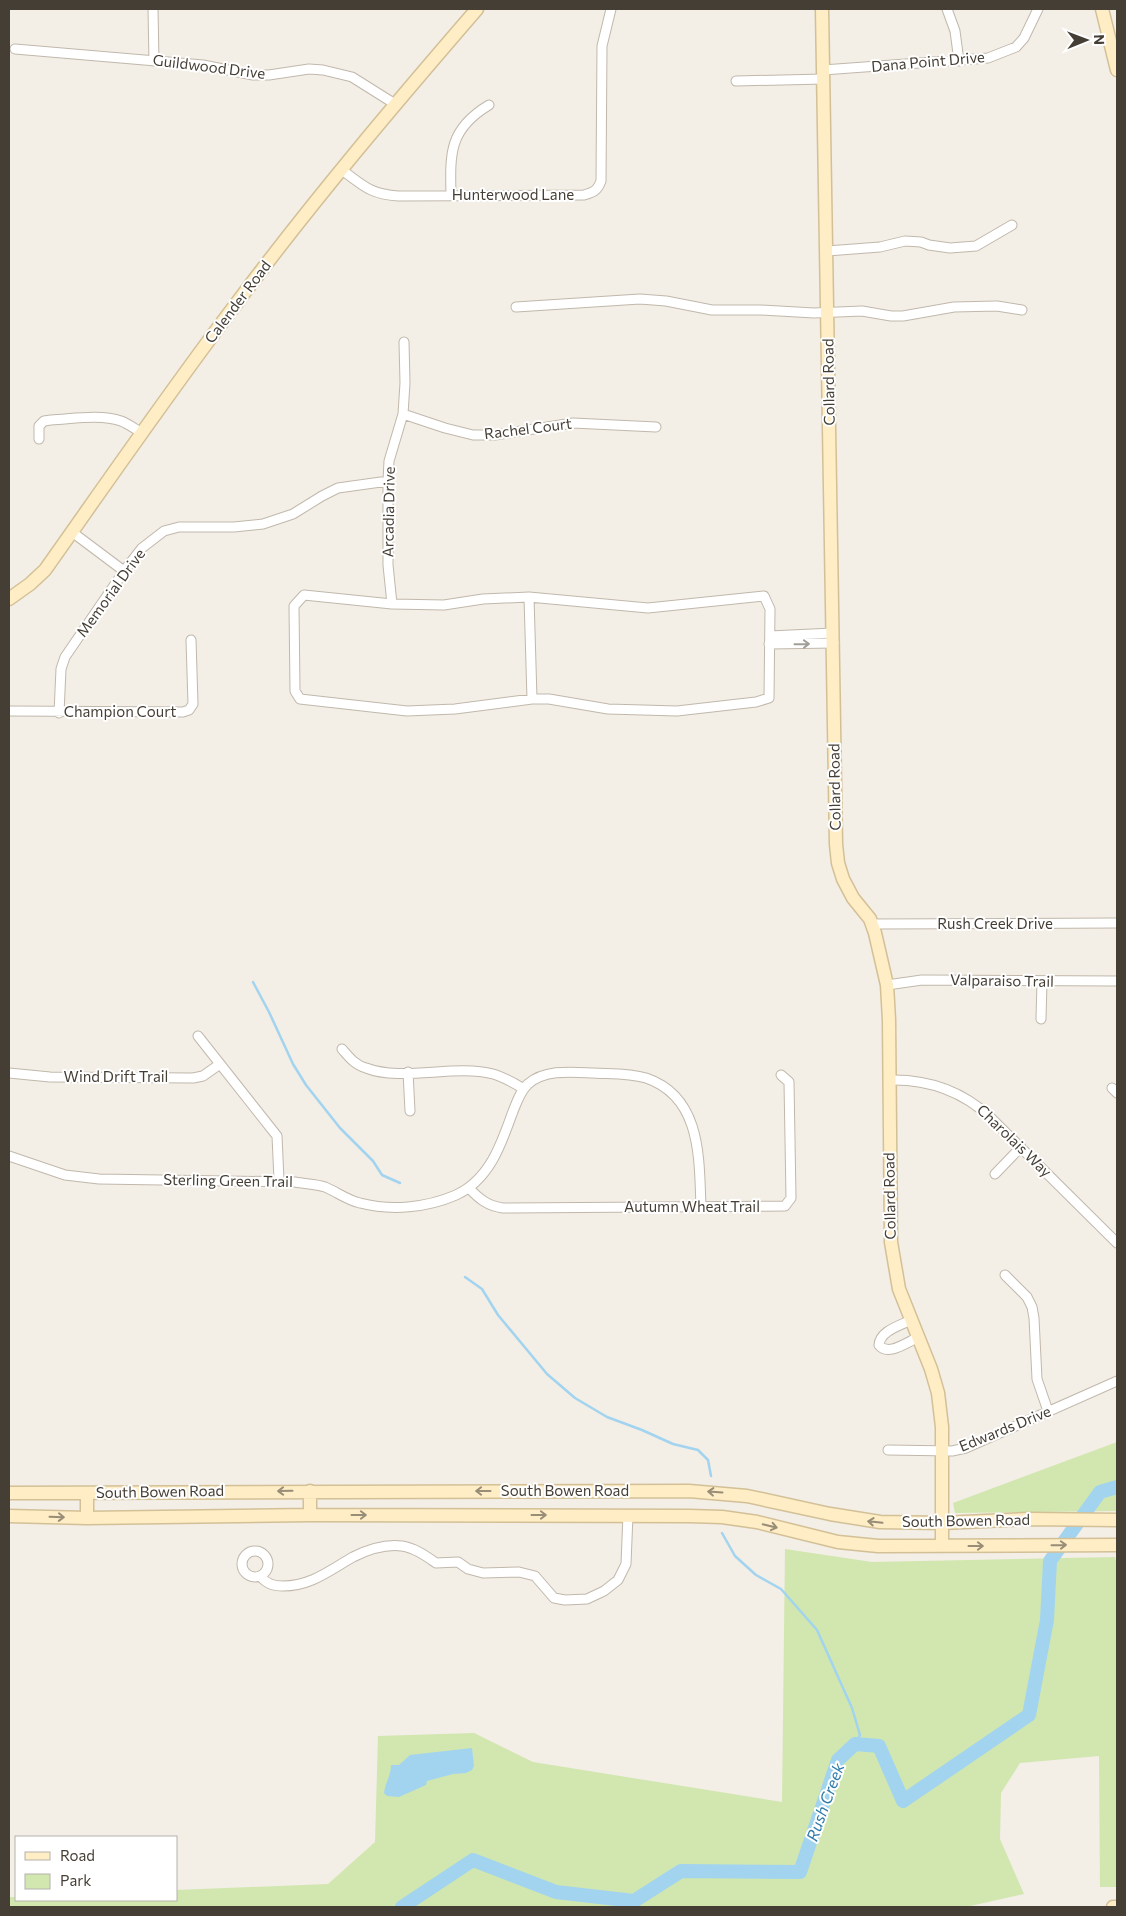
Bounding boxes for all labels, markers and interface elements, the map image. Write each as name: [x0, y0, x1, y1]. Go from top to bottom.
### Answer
north arrow: [1061, 15, 1111, 65]
text: N: [1091, 34, 1108, 45]
street label: Dana Point Drive: [870, 47, 986, 75]
street label: Guildwood Drive: [152, 50, 266, 82]
street label: Hunterwood Lane: [452, 185, 574, 203]
street label: Calender Road: [200, 256, 274, 346]
street label: Collard Road: [818, 338, 838, 426]
street label: Rachel Court: [483, 414, 573, 442]
street label: Arcadia Drive: [378, 466, 398, 558]
street label: Memorial Drive: [72, 545, 148, 640]
one-way arrow: [793, 639, 809, 649]
street label: Champion Court: [64, 702, 176, 720]
street label: Collard Road: [824, 743, 844, 831]
street label: Rush Creek Drive: [937, 914, 1053, 932]
street label: Valparaiso Trail: [950, 970, 1054, 990]
street label: Wind Drift Trail: [64, 1067, 168, 1085]
street label: Charolais Way: [974, 1100, 1056, 1180]
street label: Collard Road: [879, 1152, 899, 1240]
street label: Sterling Green Trail: [163, 1170, 293, 1190]
street label: Autumn Wheat Trail: [624, 1197, 760, 1215]
street label: Edwards Drive: [956, 1401, 1053, 1455]
street label: South Bowen Road: [96, 1481, 224, 1501]
street label: South Bowen Road: [501, 1481, 629, 1499]
one-way arrow: [278, 1486, 294, 1496]
one-way arrow: [475, 1486, 492, 1496]
one-way arrow: [708, 1488, 724, 1497]
one-way arrow: [350, 1510, 367, 1520]
one-way arrow: [530, 1510, 547, 1520]
street label: South Bowen Road: [902, 1510, 1030, 1530]
one-way arrow: [49, 1512, 65, 1522]
one-way arrow: [867, 1517, 883, 1526]
one-way arrow: [762, 1522, 778, 1531]
one-way arrow: [1050, 1540, 1067, 1550]
one-way arrow: [968, 1541, 984, 1551]
water label: Rush Creek: [802, 1760, 848, 1843]
legend: [15, 1836, 178, 1901]
text: Road: [60, 1846, 95, 1864]
text: Park: [60, 1871, 91, 1889]

